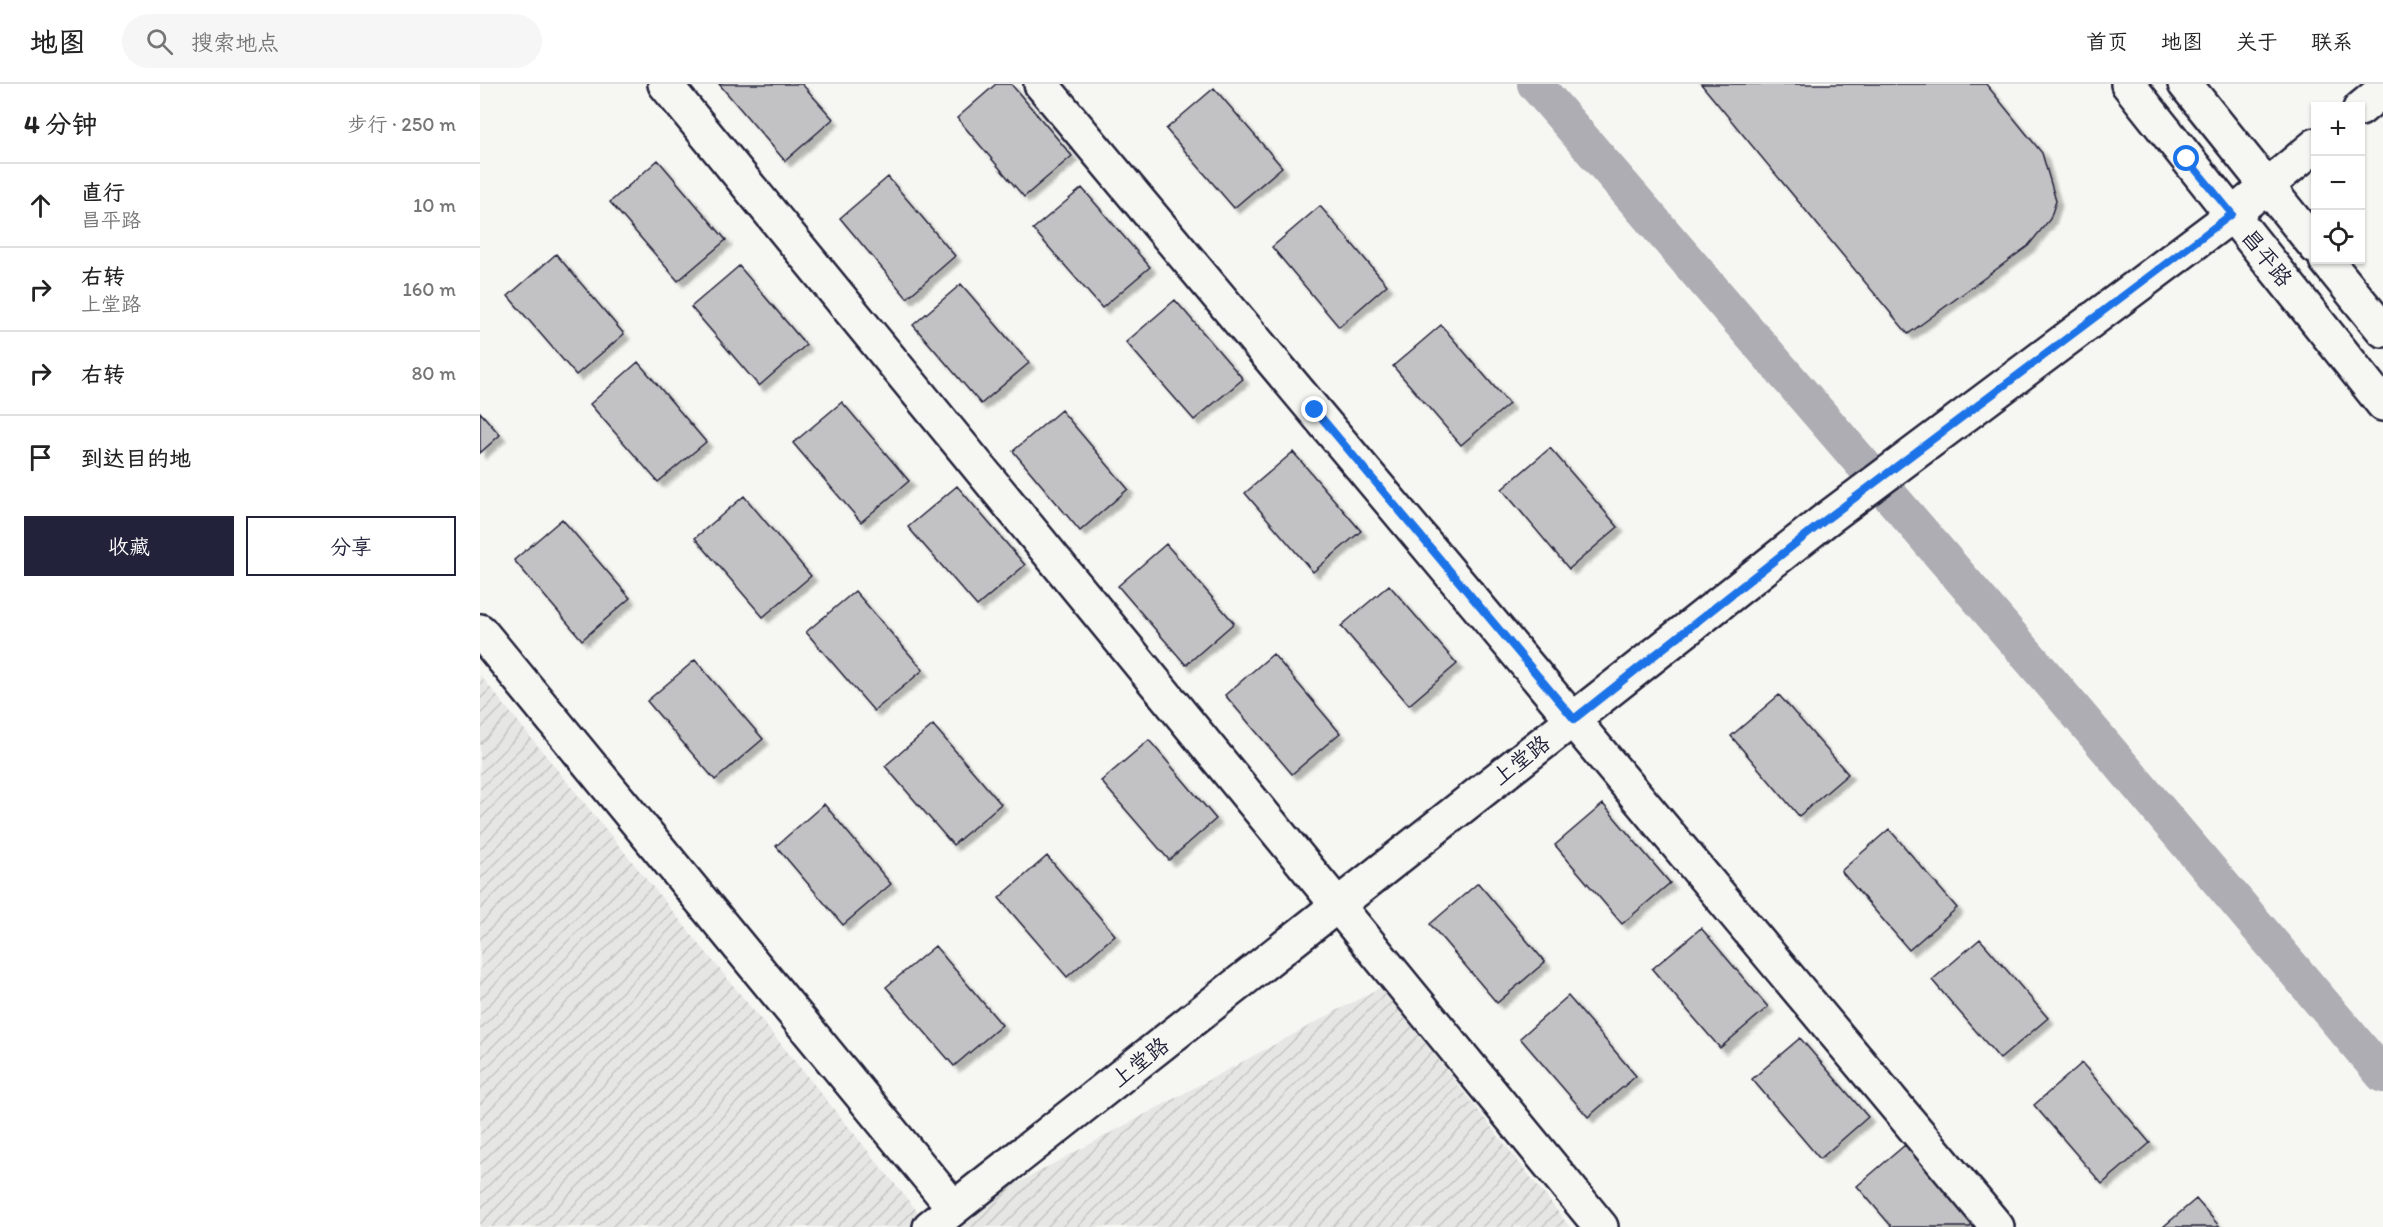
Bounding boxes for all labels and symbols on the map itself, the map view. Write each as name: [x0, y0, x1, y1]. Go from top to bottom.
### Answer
route start: [2173, 145, 2199, 171]
street label: 昌平路: [2236, 224, 2298, 292]
route end: [1301, 396, 1327, 422]
street label: 上堂路: [1487, 729, 1555, 791]
street label: 上堂路: [1106, 1031, 1174, 1093]

